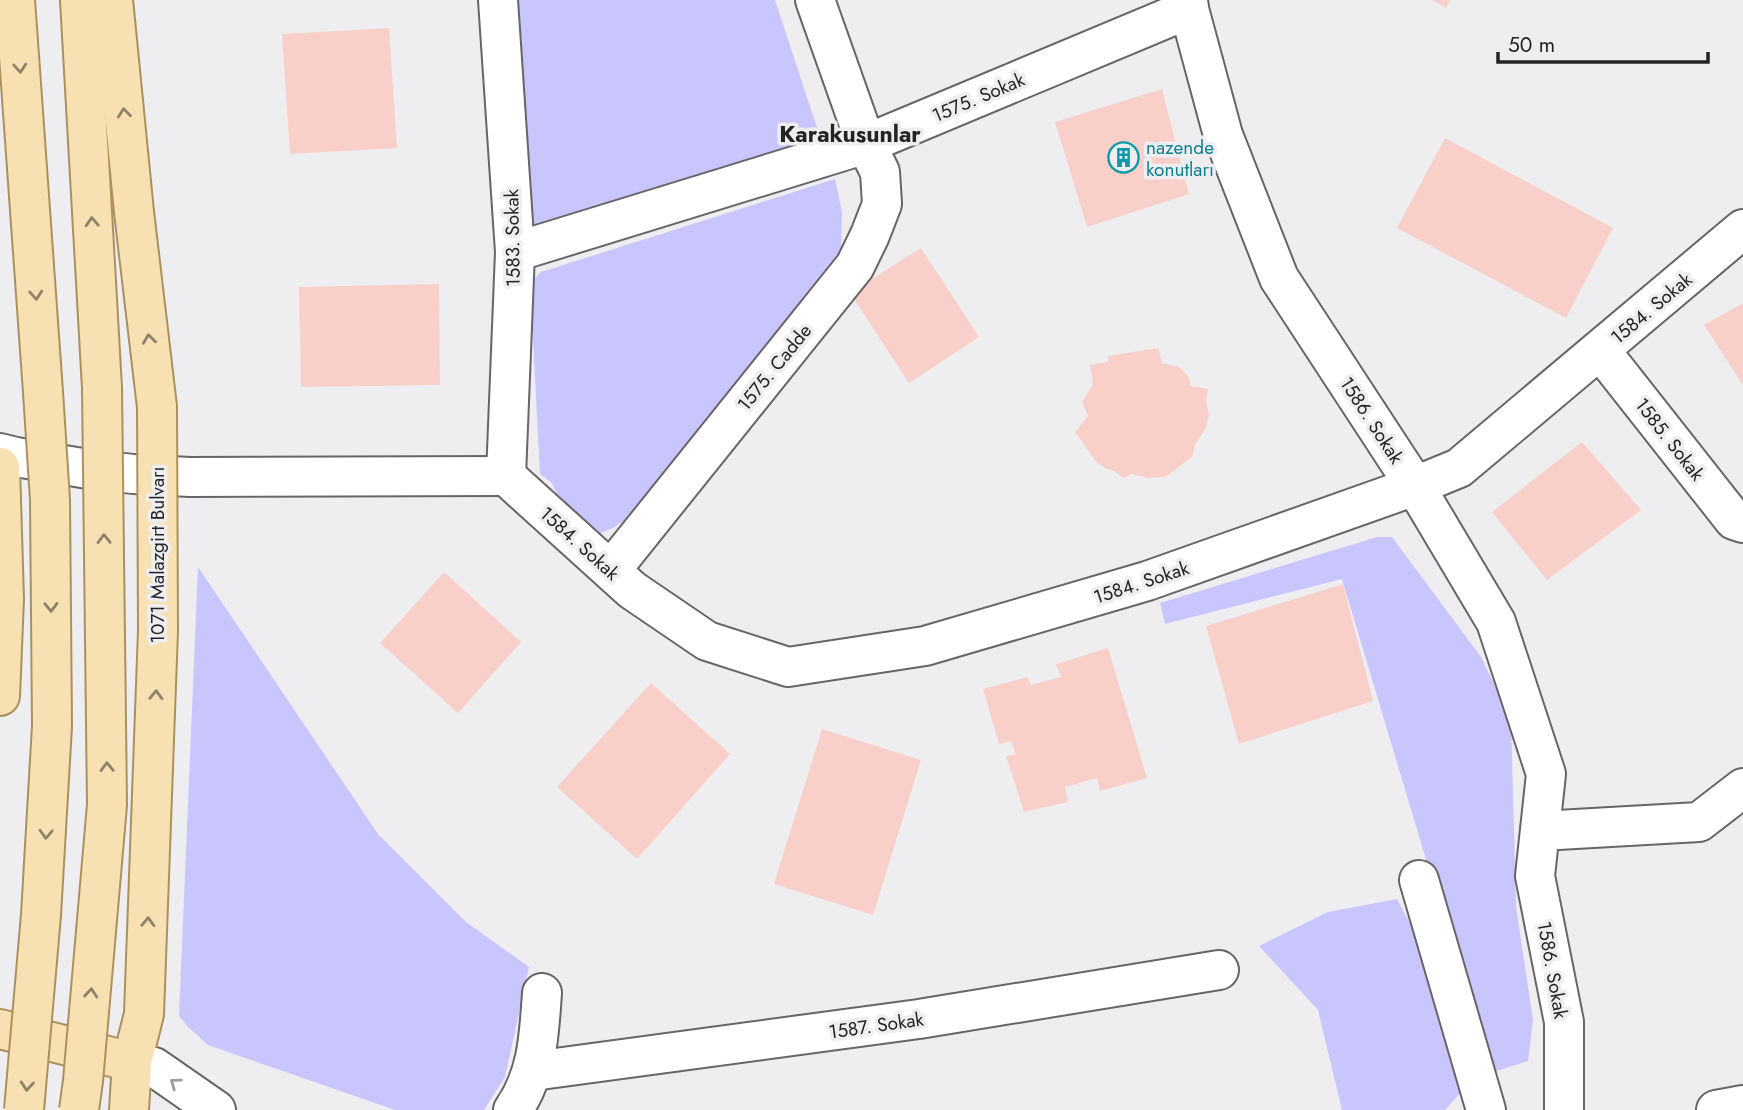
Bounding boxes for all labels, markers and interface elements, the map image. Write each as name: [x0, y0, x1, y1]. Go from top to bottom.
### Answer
scale bar: [1498, 21, 1708, 65]
text: 50 m: [1508, 30, 1555, 60]
one-way arrow: [12, 63, 27, 74]
street label: 1575. Sokak: [928, 66, 1029, 129]
one-way arrow: [117, 107, 132, 118]
district label: Karakusunlar: [779, 117, 921, 151]
place label: nazende konutları: [1146, 134, 1214, 183]
building icon: nazende konutları: [1106, 141, 1140, 175]
street label: 1583. Sokak: [498, 188, 527, 287]
one-way arrow: [85, 216, 100, 227]
street label: 1584. Sokak: [1605, 266, 1698, 350]
one-way arrow: [28, 290, 43, 301]
street label: 1575. Cadde: [731, 318, 818, 417]
one-way arrow: [142, 333, 157, 344]
street label: 1586. Sokak: [1333, 372, 1410, 470]
street label: 1585. Sokak: [1629, 392, 1711, 487]
street label: 1071 Malazgirt Bulvarı: [144, 466, 171, 644]
street label: 1584. Sokak: [534, 500, 626, 587]
one-way arrow: [97, 533, 112, 544]
street label: 1584. Sokak: [1090, 554, 1193, 611]
one-way arrow: [43, 602, 59, 613]
one-way arrow: [148, 689, 164, 700]
one-way arrow: [99, 761, 115, 771]
one-way arrow: [39, 829, 54, 840]
one-way arrow: [140, 917, 155, 928]
street label: 1586. Sokak: [1531, 919, 1574, 1022]
one-way arrow: [83, 988, 98, 999]
street label: 1587. Sokak: [827, 1005, 926, 1046]
one-way arrow: [170, 1078, 183, 1091]
one-way arrow: [20, 1080, 35, 1091]

